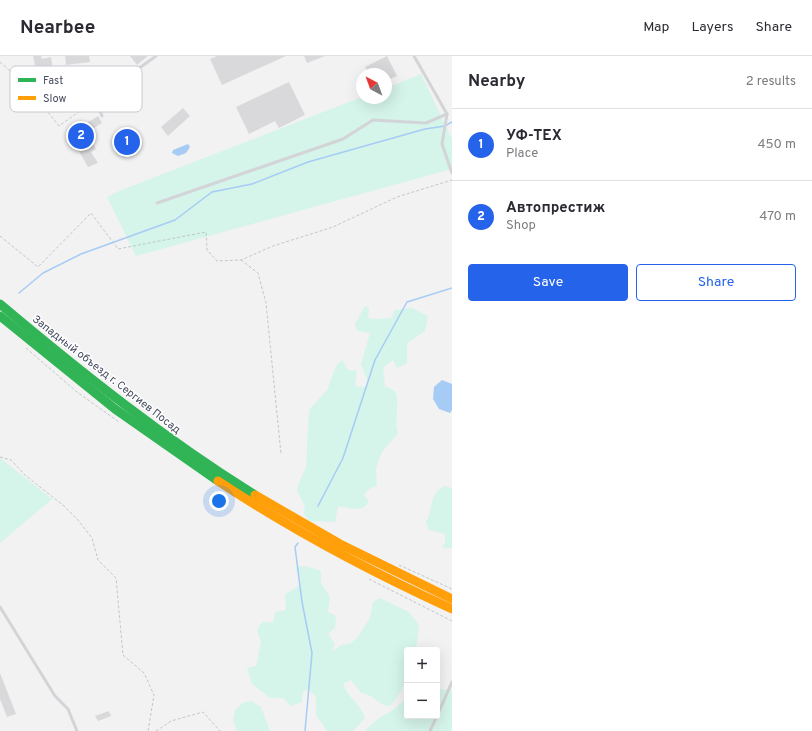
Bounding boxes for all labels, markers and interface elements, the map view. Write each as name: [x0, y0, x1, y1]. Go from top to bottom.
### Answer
text: Nearbee: [20, 16, 95, 40]
text: Map: [643, 19, 669, 36]
text: Layers: [691, 19, 733, 36]
text: Share: [755, 19, 792, 36]
legend: [10, 66, 142, 112]
north arrow: [356, 68, 392, 104]
text: Nearby: [468, 71, 525, 93]
text: Fast: [43, 74, 63, 88]
text: 2 results: [746, 74, 796, 90]
text: Slow: [43, 92, 66, 106]
pin: 2: [68, 121, 94, 151]
pin: 1: [114, 127, 140, 157]
text: УФ-ТЕХ: [506, 127, 562, 146]
text: 1: [478, 137, 484, 153]
text: 450 m: [757, 137, 796, 153]
text: Place: [506, 146, 538, 162]
text: Автопрестиж: [506, 199, 605, 218]
text: 2: [477, 209, 485, 225]
text: 470 m: [759, 209, 796, 225]
text: Shop: [506, 218, 536, 234]
button: Save: [468, 264, 628, 301]
button: Share: [636, 264, 796, 301]
street label: Западный объезд г. Сергиев Посад: [29, 312, 183, 437]
your location: [209, 491, 229, 511]
map controls: [404, 647, 440, 719]
button: +: [404, 647, 440, 683]
button: −: [404, 683, 440, 719]

